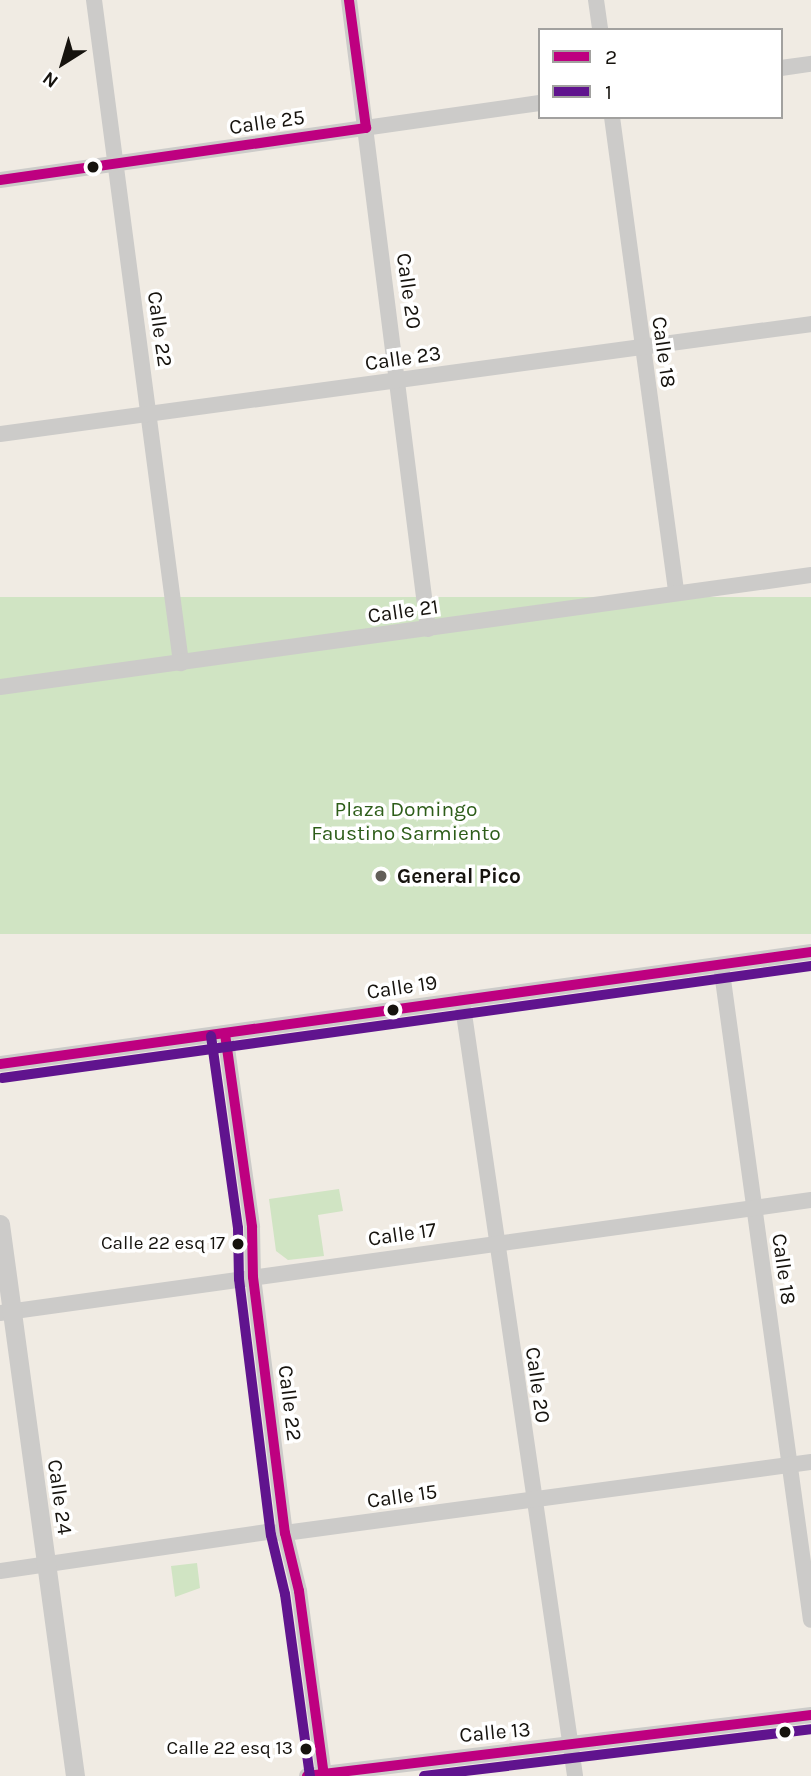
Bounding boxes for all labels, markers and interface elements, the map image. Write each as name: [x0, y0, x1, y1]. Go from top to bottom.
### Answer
north arrow: [28, 28, 98, 98]
legend: [538, 28, 783, 119]
text: 2: [605, 45, 617, 69]
text: N: [38, 67, 62, 93]
text: 1: [605, 80, 612, 104]
street label: Calle 25: [228, 104, 306, 140]
unlabelled marker: [86, 160, 100, 174]
street label: Calle 20: [391, 251, 427, 331]
street label: Calle 22: [142, 289, 178, 369]
street label: Calle 18: [647, 315, 681, 389]
street label: Calle 23: [363, 340, 443, 376]
street label: Calle 21: [366, 594, 440, 628]
park label: Plaza Domingo Faustino Sarmiento: [311, 796, 501, 846]
place label: General Pico: [397, 863, 521, 889]
marker: General Pico: [371, 866, 391, 886]
street label: Calle 19: [365, 970, 439, 1004]
unlabelled marker: [386, 1003, 400, 1017]
street label: Calle 17: [366, 1217, 438, 1251]
street label: Calle 18: [767, 1232, 801, 1306]
place label: Calle 22 esq 17: [101, 1233, 225, 1255]
marker: Calle 22 esq 17: [231, 1237, 245, 1251]
street label: Calle 20: [520, 1345, 556, 1425]
street label: Calle 22: [273, 1364, 307, 1442]
street label: Calle 24: [42, 1458, 78, 1536]
street label: Calle 15: [365, 1479, 439, 1513]
street label: Calle 13: [458, 1716, 532, 1748]
unlabelled marker: [778, 1725, 792, 1739]
place label: Calle 22 esq 13: [167, 1738, 293, 1760]
marker: Calle 22 esq 13: [299, 1742, 313, 1756]

